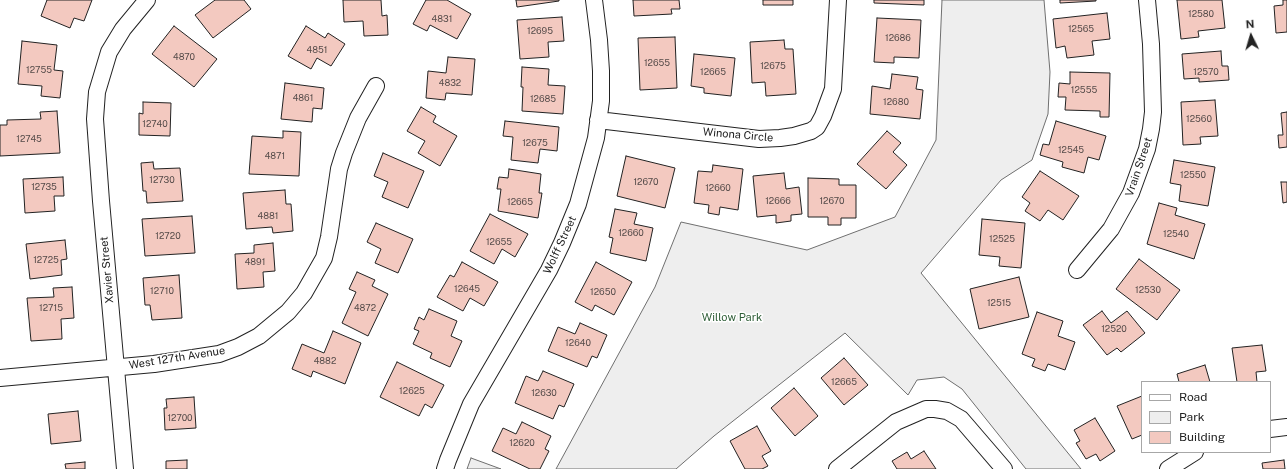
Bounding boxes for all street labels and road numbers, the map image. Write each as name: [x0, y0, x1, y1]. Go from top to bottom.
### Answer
street label: Winona Circle: [702, 125, 774, 145]
street label: Vrain Street: [1123, 136, 1155, 198]
street label: Wolff Street: [541, 214, 579, 276]
street label: Xavier Street: [98, 236, 116, 304]
street label: West 127th Avenue: [128, 344, 226, 372]

